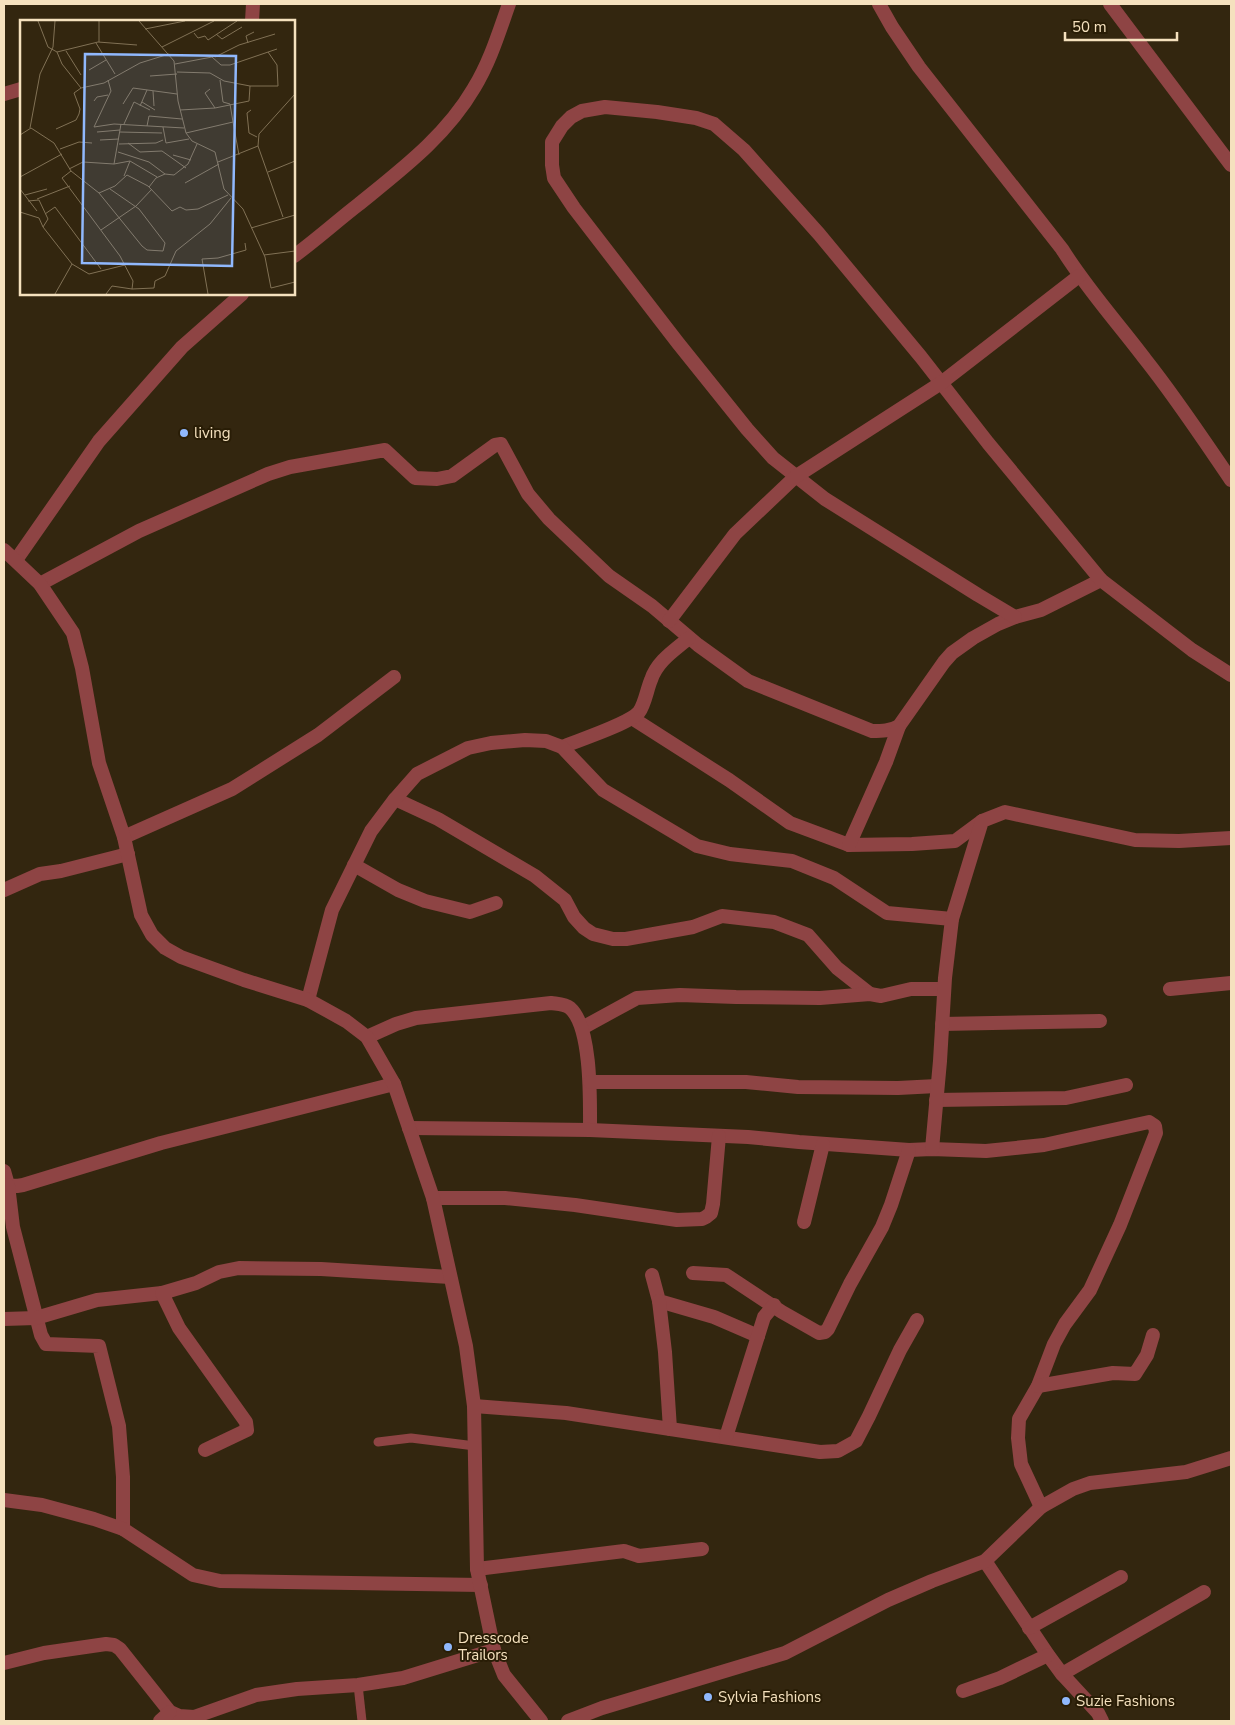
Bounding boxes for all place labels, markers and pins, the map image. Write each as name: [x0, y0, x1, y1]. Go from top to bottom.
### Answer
place label: living: [194, 423, 230, 443]
marker: living: [178, 427, 190, 439]
place label: Dresscode Trailors: [458, 1628, 529, 1665]
marker: Dresscode Trailors: [442, 1641, 454, 1653]
place label: Sylvia Fashions: [718, 1687, 821, 1707]
marker: Sylvia Fashions: [702, 1691, 714, 1703]
place label: Suzie Fashions: [1076, 1691, 1175, 1711]
marker: Suzie Fashions: [1060, 1695, 1072, 1707]

